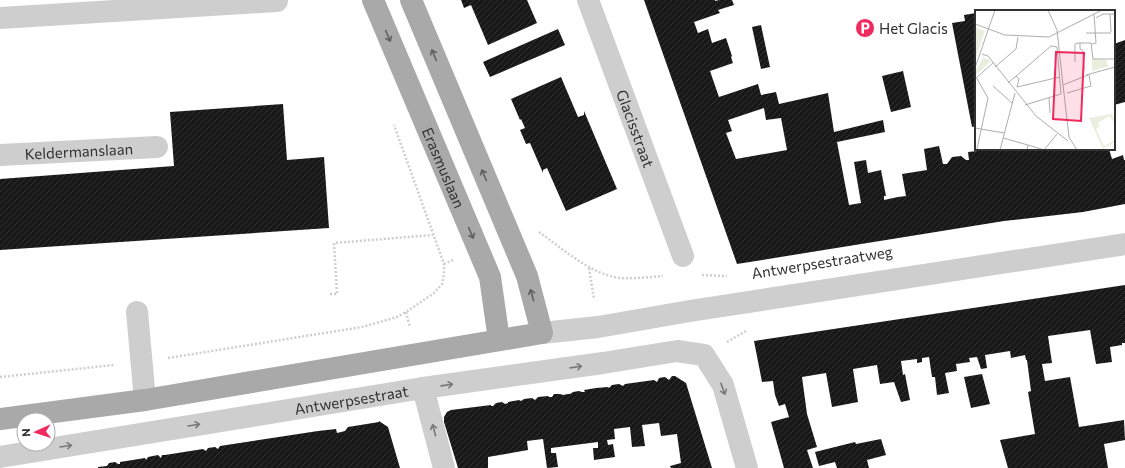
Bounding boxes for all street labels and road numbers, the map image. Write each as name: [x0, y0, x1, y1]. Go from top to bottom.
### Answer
street label: Glacisstraat: [613, 87, 658, 170]
street label: Erasmuslaan: [419, 125, 469, 211]
street label: Keldermanslaan: [24, 139, 133, 163]
street label: Antwerpsestraatweg: [750, 242, 894, 282]
street label: Antwerpsestraat: [293, 382, 410, 418]

